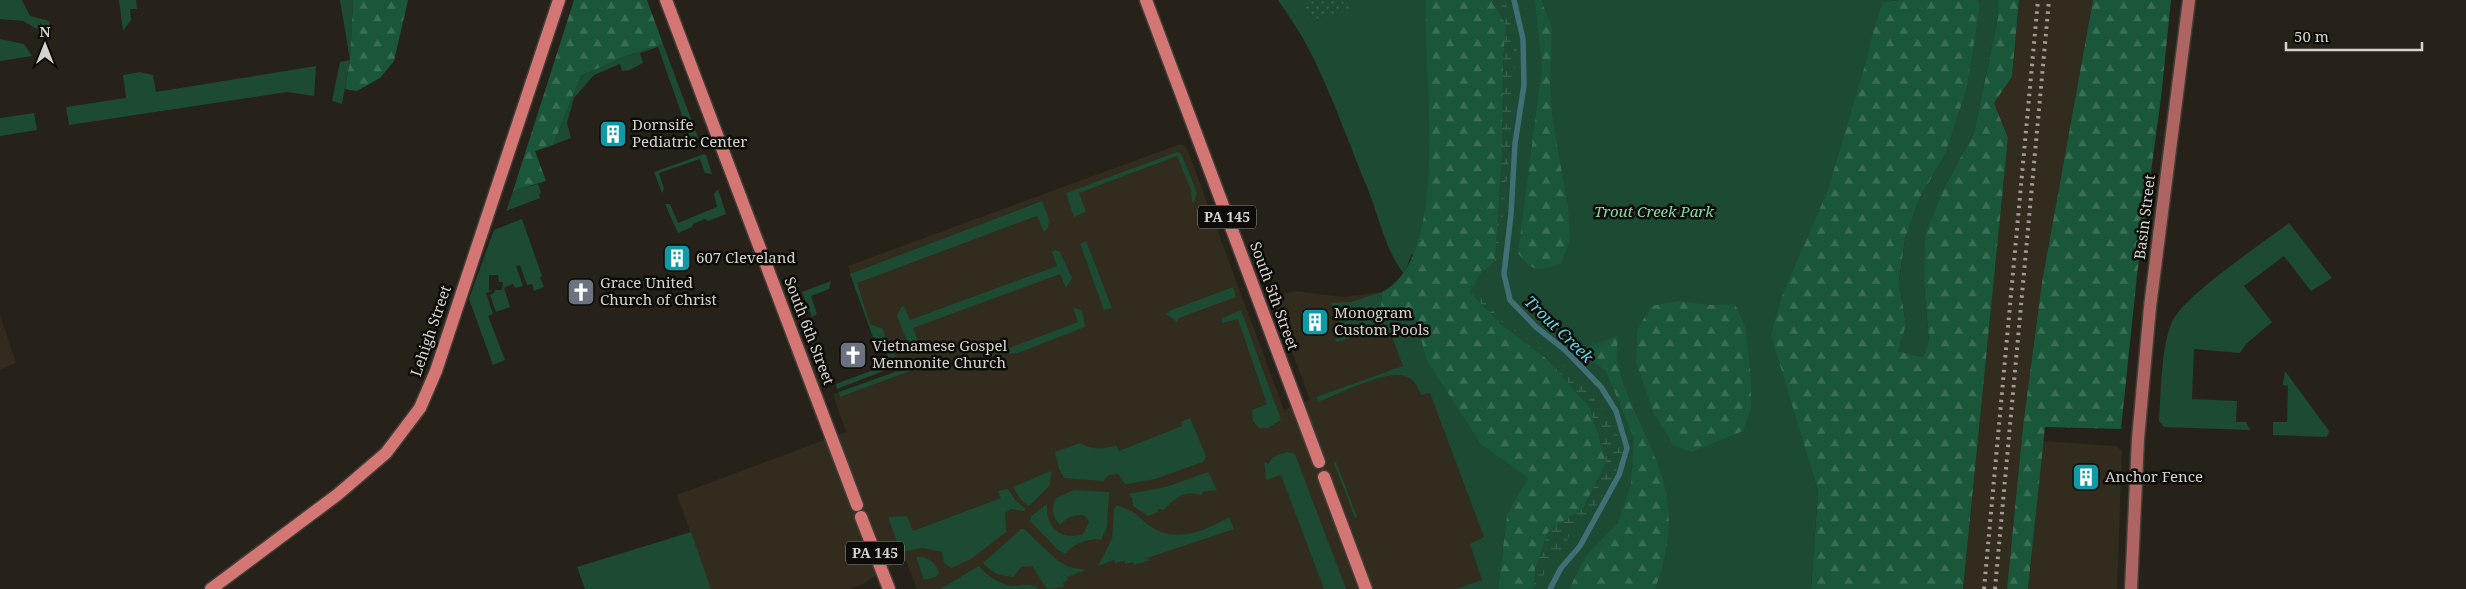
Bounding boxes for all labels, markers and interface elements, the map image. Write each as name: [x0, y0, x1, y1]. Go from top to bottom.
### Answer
north arrow: [20, 20, 70, 70]
scale bar: [2286, 20, 2422, 52]
text: N: [39, 22, 51, 41]
text: 50 m: [2294, 26, 2329, 46]
place label: Dornsife Pediatric Center: [632, 114, 747, 151]
building icon: Dornsife Pediatric Center: [598, 119, 628, 149]
street label: Basin Street: [2129, 173, 2159, 260]
park label: Trout Creek Park: [1594, 201, 1714, 221]
road number: PA 145: [1198, 206, 1256, 228]
street label: South 5th Street: [1246, 239, 1304, 353]
building icon: 607 Cleveland: [662, 243, 692, 273]
place label: 607 Cleveland: [696, 247, 796, 267]
place label: Grace United Church of Christ: [600, 272, 717, 309]
street label: South 6th Street: [780, 274, 840, 387]
church icon: Grace United Church of Christ: [566, 277, 596, 307]
street label: Lehigh Street: [405, 282, 455, 379]
water label: Trout Creek: [1520, 291, 1599, 368]
place label: Monogram Custom Pools: [1334, 302, 1430, 339]
building icon: Monogram Custom Pools: [1300, 307, 1330, 337]
place label: Vietnamese Gospel Mennonite Church: [872, 335, 1008, 372]
church icon: Vietnamese Gospel Mennonite Church: [838, 340, 868, 370]
building icon: Anchor Fence: [2071, 462, 2101, 492]
place label: Anchor Fence: [2105, 466, 2203, 486]
road number: PA 145: [846, 542, 904, 564]

